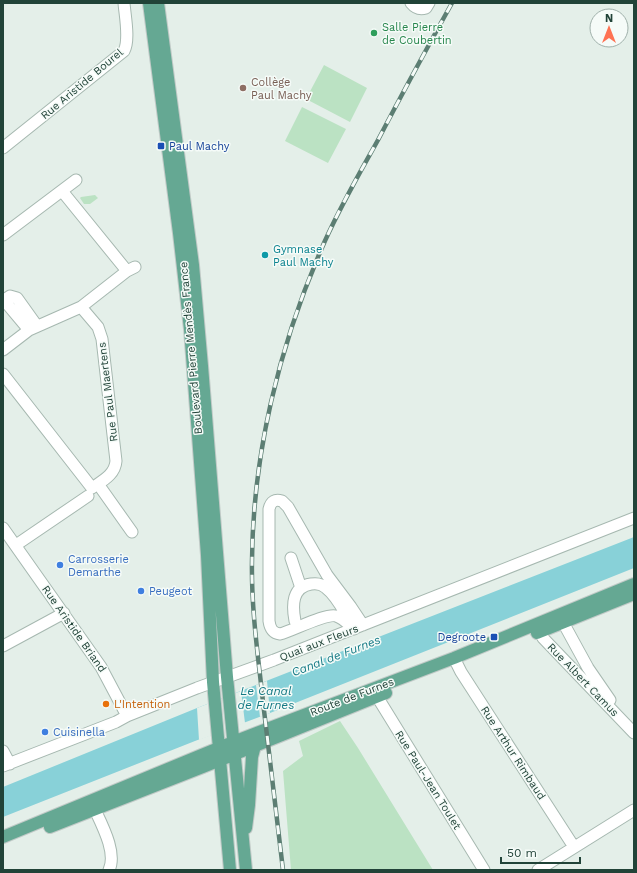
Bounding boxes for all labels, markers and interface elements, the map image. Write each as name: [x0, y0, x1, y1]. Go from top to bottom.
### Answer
north arrow: [589, 8, 629, 48]
text: N: [605, 12, 613, 25]
place label: Salle Pierre de Coubertin: [382, 21, 452, 47]
marker: Salle Pierre de Coubertin: [369, 28, 379, 38]
street label: Rue Aristide Bourel: [38, 45, 126, 122]
place label: Collège Paul Machy: [251, 76, 312, 102]
marker: Collège Paul Machy: [238, 83, 248, 93]
place label: Paul Machy: [169, 140, 230, 153]
marker: Paul Machy: [156, 141, 166, 151]
place label: Gymnase Paul Machy: [273, 243, 334, 269]
marker: Gymnase Paul Machy: [260, 250, 270, 260]
street label: Boulevard Pierre Mendès France: [177, 261, 205, 435]
street label: Rue Paul Maertens: [95, 341, 121, 442]
place label: Carrosserie Demarthe: [68, 553, 129, 579]
marker: Carrosserie Demarthe: [55, 560, 65, 570]
street label: Rue Aristide Briand: [39, 583, 109, 675]
place label: Peugeot: [149, 585, 192, 598]
marker: Peugeot: [136, 586, 146, 596]
street label: Quai aux Fleurs: [278, 622, 361, 664]
place label: Degroote: [438, 631, 486, 644]
marker: Degroote: [489, 632, 499, 642]
water label: Canal de Furnes: [290, 633, 382, 679]
street label: Rue Albert Camus: [545, 641, 621, 719]
street label: Route de Furnes: [308, 675, 396, 719]
water label: Le Canal de Furnes: [238, 684, 294, 712]
place label: L'Intention: [114, 698, 170, 711]
marker: L'Intention: [101, 699, 111, 709]
street label: Rue Arthur Rimbaud: [478, 704, 548, 802]
place label: Cuisinella: [53, 726, 105, 739]
marker: Cuisinella: [40, 727, 50, 737]
street label: Rue Paul-Jean Toulet: [392, 728, 464, 832]
scale bar: [501, 839, 580, 865]
text: 50 m: [507, 846, 537, 860]

